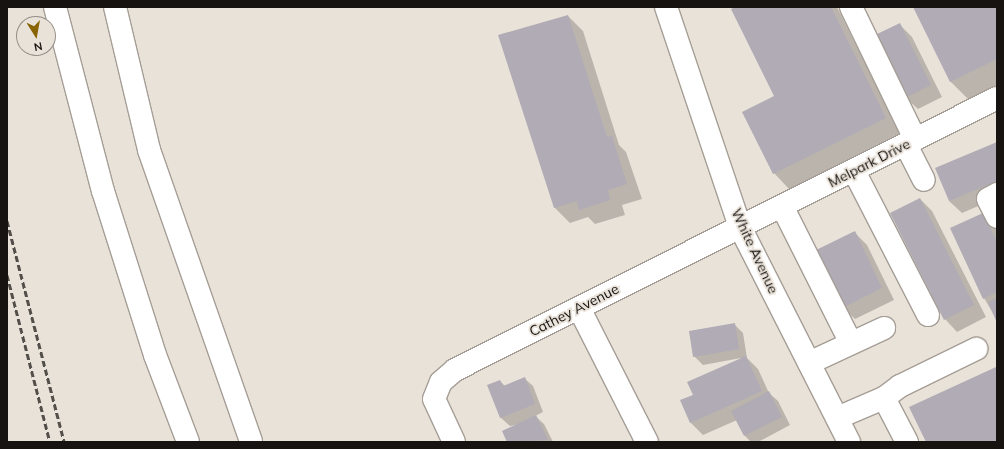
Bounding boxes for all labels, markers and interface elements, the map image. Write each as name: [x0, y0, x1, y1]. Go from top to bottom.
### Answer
north arrow: [16, 16, 56, 56]
text: N: [33, 39, 44, 54]
street label: Melpark Drive: [825, 135, 913, 191]
street label: White Avenue: [728, 206, 782, 296]
street label: Cathey Avenue: [526, 280, 622, 340]

